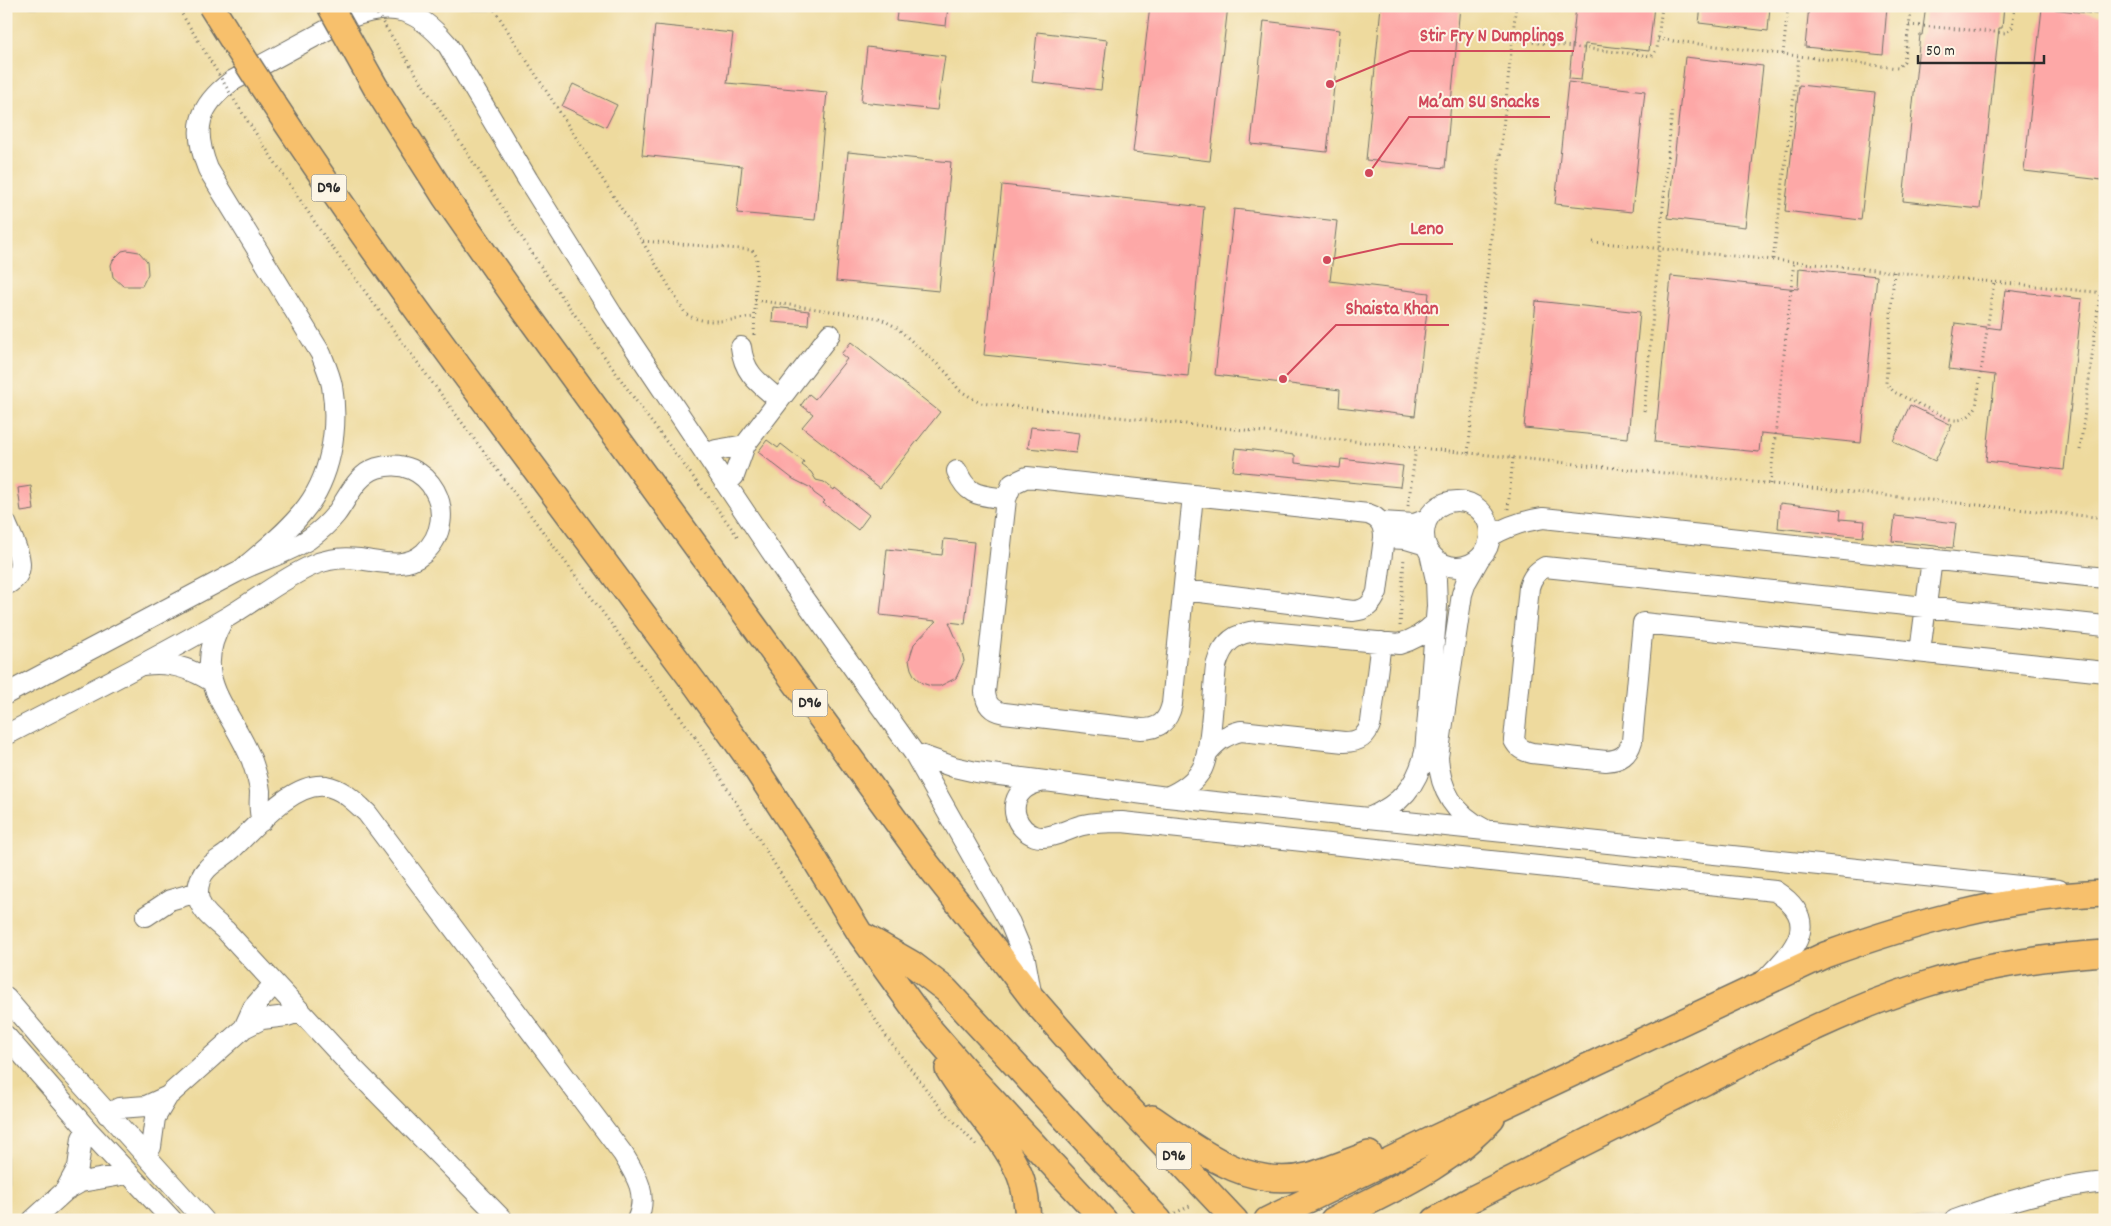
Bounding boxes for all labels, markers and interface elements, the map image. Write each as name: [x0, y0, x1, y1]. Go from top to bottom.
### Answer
callout: Stir Fry N Dumplings: [1410, 17, 1574, 51]
text: Stir Fry N Dumplings: [1420, 24, 1564, 51]
scale bar: [1918, 32, 2045, 64]
text: 50 m: [1926, 41, 1955, 63]
callout: Ma’am SU Snacks: [1409, 83, 1550, 117]
text: Ma’am SU Snacks: [1418, 90, 1540, 117]
road number: D96: [312, 174, 346, 202]
callout: Leno: [1400, 210, 1453, 244]
text: Leno: [1410, 217, 1444, 244]
callout: Shaista Khan: [1336, 291, 1449, 325]
text: Shaista Khan: [1346, 297, 1439, 324]
road number: D96: [792, 690, 828, 716]
road number: D96: [1156, 1142, 1192, 1170]

